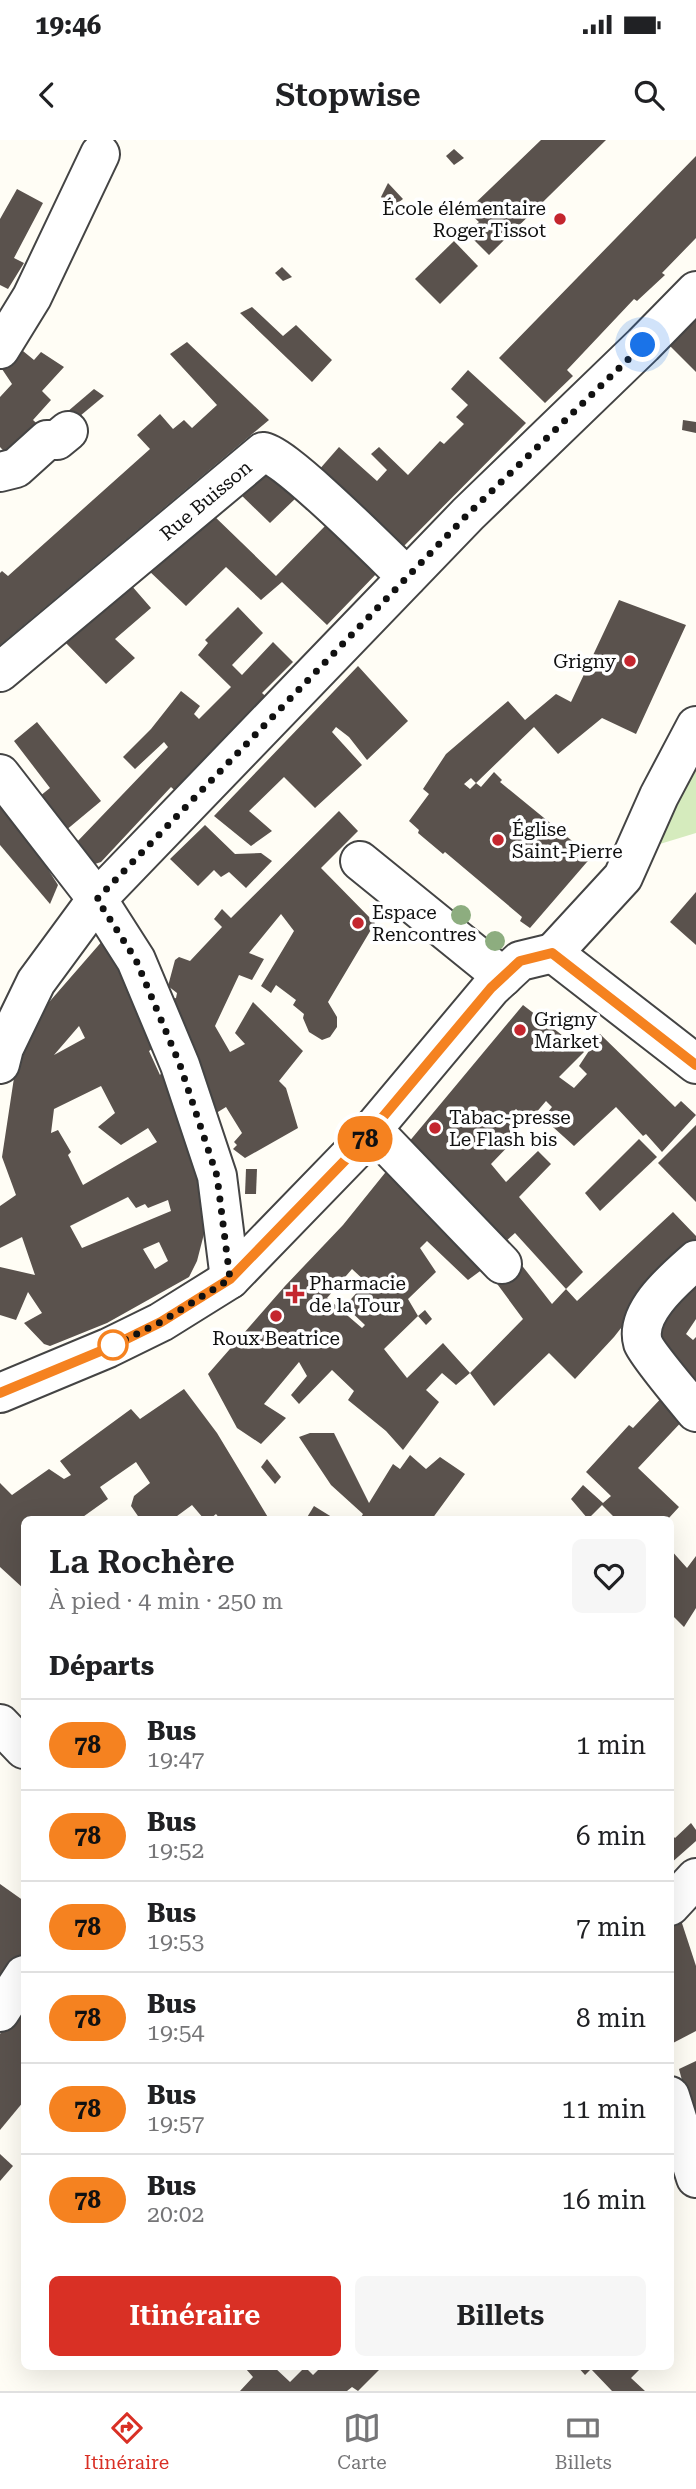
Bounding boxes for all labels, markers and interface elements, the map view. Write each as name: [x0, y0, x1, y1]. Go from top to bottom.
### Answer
text: 19:46: [35, 10, 101, 40]
icon: back: [28, 76, 66, 114]
text: Stopwise: [275, 76, 421, 114]
icon: search: [630, 76, 668, 114]
place label: École élémentaire Roger Tissot: [382, 197, 546, 242]
marker: École élémentaire Roger Tissot: [552, 211, 568, 227]
your location: [625, 327, 660, 362]
street label: Rue Buisson: [155, 456, 256, 545]
place label: Grigny: [553, 650, 617, 673]
marker: Grigny: [622, 653, 638, 669]
place label: Église Saint-Pierre: [512, 818, 623, 863]
marker: Église Saint-Pierre: [490, 832, 506, 848]
place label: Espace Rencontres: [372, 901, 476, 946]
marker: Espace Rencontres: [350, 915, 366, 931]
place label: Grigny Market: [534, 1008, 599, 1053]
marker: Grigny Market: [512, 1022, 528, 1038]
place label: Tabac-presse Le Flash bis: [449, 1106, 571, 1151]
line badge: 78: [334, 1116, 396, 1162]
marker: Tabac-presse Le Flash bis: [427, 1120, 443, 1136]
text: 78: [352, 1125, 378, 1153]
place label: Pharmacie de la Tour: [309, 1272, 406, 1317]
marker: Pharmacie de la Tour: [287, 1286, 303, 1302]
marker: Roux Beatrice: [268, 1308, 284, 1324]
place label: Roux Beatrice: [212, 1327, 340, 1350]
unlabelled marker: [98, 1330, 128, 1360]
button: heart: [572, 1539, 646, 1613]
text: La Rochère: [49, 1542, 235, 1581]
text: À pied · 4 min · 250 m: [49, 1588, 283, 1615]
text: Départs: [49, 1651, 154, 1681]
text: Bus: [147, 1716, 196, 1746]
text: 1 min: [576, 1730, 646, 1760]
text: 78: [74, 1731, 101, 1759]
text: 19:47: [147, 1746, 204, 1773]
text: Bus: [147, 1807, 196, 1837]
text: 6 min: [576, 1821, 646, 1851]
text: 78: [74, 1822, 101, 1850]
text: 19:52: [147, 1837, 204, 1864]
text: Bus: [147, 1898, 196, 1928]
text: 7 min: [576, 1912, 646, 1942]
text: 78: [74, 1913, 101, 1941]
text: 19:53: [147, 1928, 204, 1955]
text: Bus: [147, 1989, 196, 2019]
text: 8 min: [576, 2003, 646, 2033]
text: 78: [74, 2004, 101, 2032]
text: 19:54: [147, 2019, 204, 2046]
text: Bus: [147, 2080, 196, 2110]
text: 11 min: [562, 2094, 646, 2124]
text: 78: [74, 2095, 101, 2123]
text: 19:57: [147, 2110, 204, 2137]
text: Bus: [147, 2171, 196, 2201]
text: 16 min: [562, 2185, 646, 2215]
text: 78: [74, 2186, 101, 2214]
text: 20:02: [147, 2201, 204, 2228]
button: Itinéraire: [49, 2276, 341, 2356]
button: Billets: [355, 2276, 646, 2356]
tab: Itinéraire: [84, 2409, 169, 2474]
tab: Carte: [337, 2409, 387, 2474]
tab: Billets: [555, 2409, 612, 2474]

